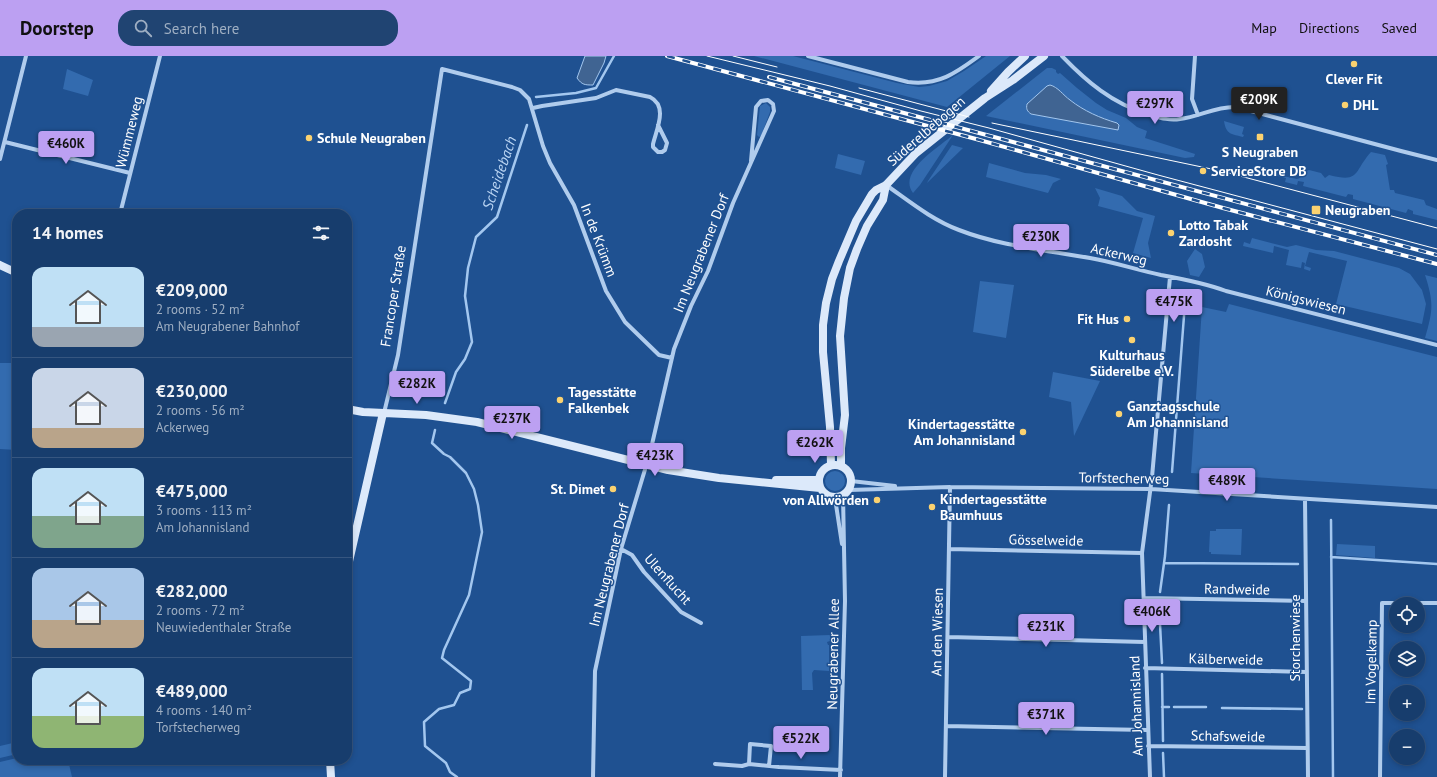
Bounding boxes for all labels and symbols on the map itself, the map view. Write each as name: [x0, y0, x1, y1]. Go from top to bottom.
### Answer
marker: Clever Fit: [1349, 59, 1359, 69]
place label: Clever Fit: [1326, 70, 1382, 88]
pin: €209K: [1231, 87, 1287, 121]
pin: €297K: [1127, 91, 1183, 125]
street label: Süderelbebogen: [883, 92, 969, 170]
street label: Wümmeweg: [111, 94, 147, 170]
place label: DHL: [1353, 96, 1379, 114]
marker: DHL: [1340, 100, 1350, 110]
place label: Schule Neugraben: [317, 129, 426, 147]
pin: €460K: [38, 131, 94, 165]
marker: S Neugraben: [1255, 132, 1265, 142]
marker: Schule Neugraben: [304, 133, 314, 143]
water label: Scheidebach: [478, 134, 520, 212]
place label: S Neugraben: [1222, 143, 1298, 161]
place label: ServiceStore DB: [1211, 162, 1306, 180]
marker: ServiceStore DB: [1198, 166, 1208, 176]
street label: Im Neugrabener Dorf: [669, 191, 733, 315]
street label: In de Krümm: [577, 201, 621, 279]
place label: Neugraben: [1325, 201, 1390, 219]
marker: Neugraben: [1310, 204, 1322, 216]
place label: Lotto Tabak Zardosht: [1179, 216, 1248, 250]
pin: €230K: [1013, 224, 1069, 258]
marker: Lotto Tabak Zardosht: [1166, 228, 1176, 238]
street label: Ackerweg: [1089, 239, 1149, 269]
street label: Francoper Straße: [376, 244, 410, 348]
street label: Königswiesen: [1264, 281, 1348, 319]
pin: €475K: [1146, 289, 1202, 323]
place label: Fit Hus: [1077, 310, 1119, 328]
marker: Fit Hus: [1122, 314, 1132, 324]
marker: Kulturhaus Süderelbe e.V.: [1127, 335, 1137, 345]
place label: Kulturhaus Süderelbe e.V.: [1090, 346, 1174, 380]
pin: €282K: [389, 371, 445, 405]
place label: Tagesstätte Falkenbek: [568, 383, 636, 417]
marker: Tagesstätte Falkenbek: [555, 395, 565, 405]
place label: Ganztagsschule Am Johannisland: [1127, 397, 1228, 431]
pin: €237K: [484, 406, 540, 440]
marker: Ganztagsschule Am Johannisland: [1114, 409, 1124, 419]
place label: Kindertagesstätte Am Johannisland: [908, 415, 1015, 449]
marker: Kindertagesstätte Am Johannisland: [1018, 427, 1028, 437]
pin: €262K: [787, 430, 843, 464]
pin: €423K: [627, 443, 683, 477]
street label: Torfstecherweg: [1079, 468, 1169, 488]
pin: €489K: [1199, 468, 1255, 502]
place label: St. Dimet: [551, 480, 605, 498]
marker: St. Dimet: [608, 484, 618, 494]
place label: Kindertagesstätte Baumhuus: [940, 490, 1047, 524]
place label: von Allwörden: [782, 491, 869, 509]
marker: von Allwörden: [872, 495, 882, 505]
street label: Im Neugrabener Dorf: [585, 501, 633, 628]
marker: Kindertagesstätte Baumhuus: [927, 502, 937, 512]
street label: Gösselweide: [1008, 530, 1084, 550]
street label: Ulenflucht: [640, 550, 696, 608]
street label: Randweide: [1204, 579, 1270, 599]
street label: An den Wiesen: [927, 588, 947, 676]
street label: Storchenwiese: [1286, 594, 1304, 682]
street label: Neugrabener Allee: [823, 598, 843, 710]
pin: €406K: [1124, 599, 1180, 633]
pin: €231K: [1018, 614, 1074, 648]
street label: Im Vogelkamp: [1361, 619, 1381, 705]
street label: Kälberweide: [1189, 649, 1263, 669]
street label: Am Johannisland: [1125, 655, 1147, 757]
pin: €371K: [1018, 702, 1074, 736]
pin: €522K: [773, 726, 829, 760]
street label: Schafsweide: [1191, 726, 1265, 746]

